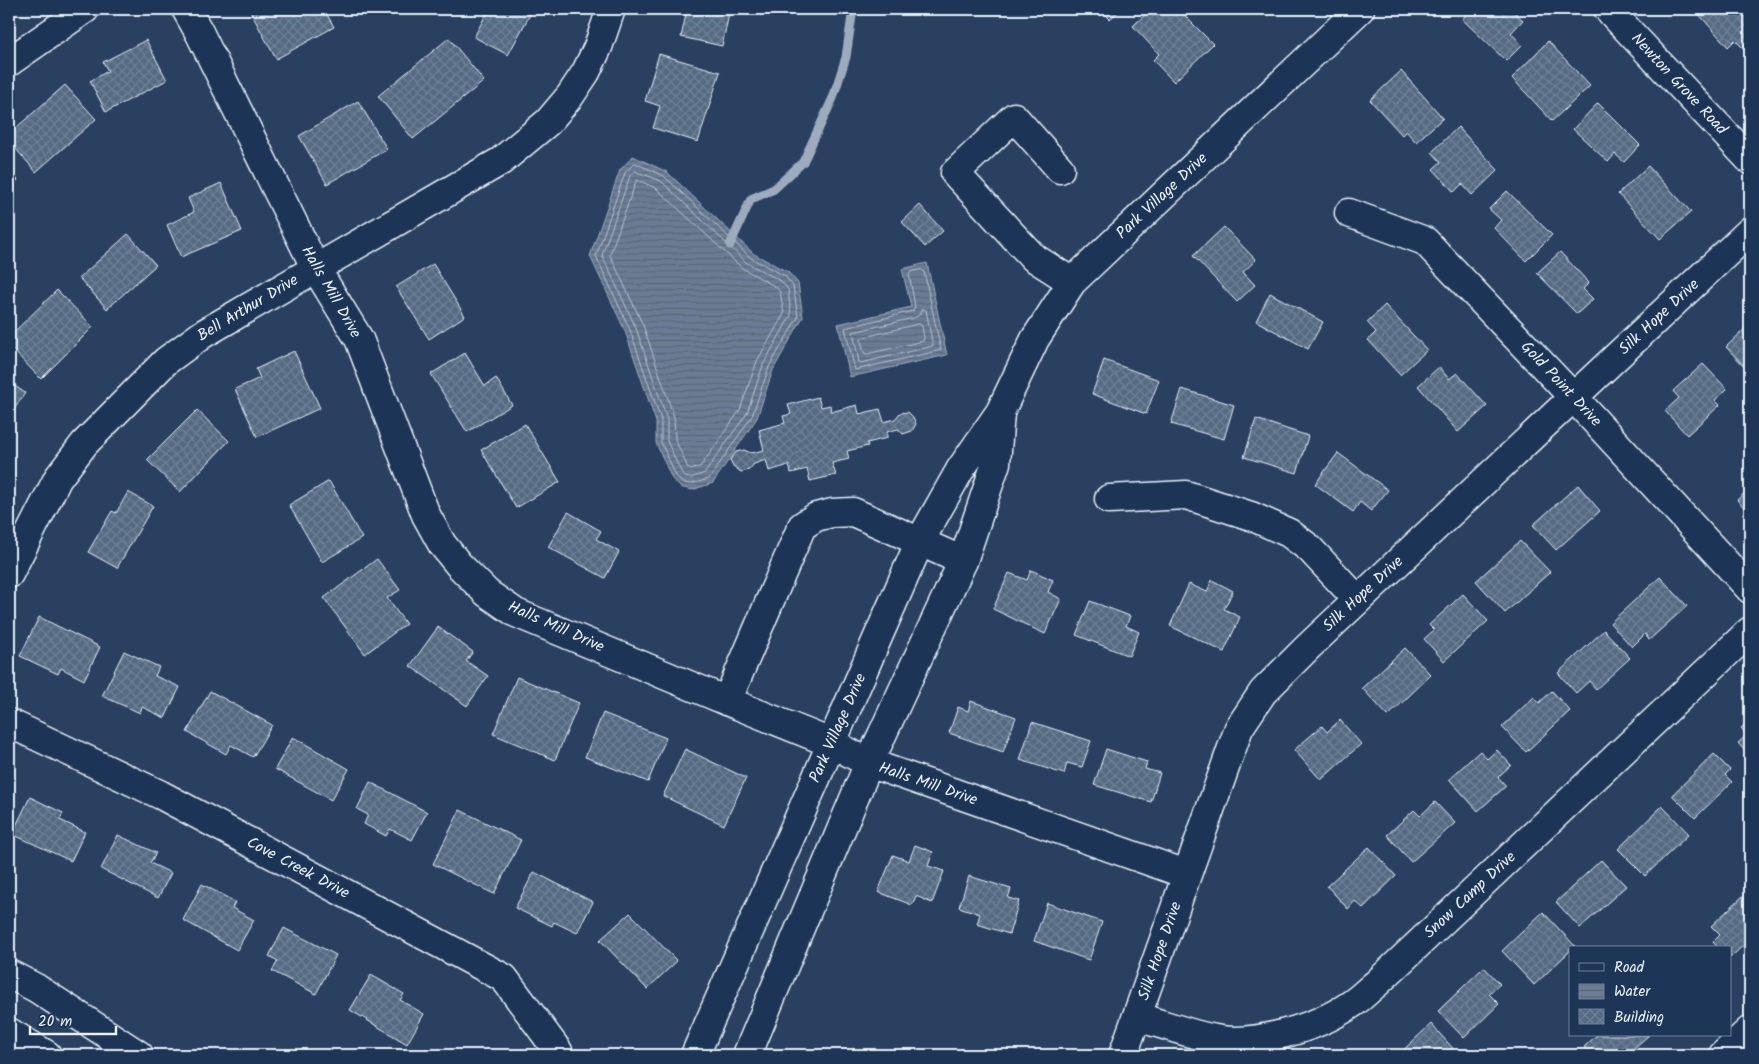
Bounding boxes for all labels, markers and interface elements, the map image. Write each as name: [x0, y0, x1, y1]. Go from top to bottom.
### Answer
street label: Newton Grove Road: [1625, 27, 1734, 142]
street label: Park Village Drive: [1110, 147, 1214, 245]
street label: Halls Mill Drive: [294, 241, 368, 343]
street label: Bell Arthur Drive: [193, 268, 303, 348]
street label: Silk Hope Drive: [1613, 273, 1705, 361]
street label: Gold Point Drive: [1514, 335, 1608, 433]
street label: Silk Hope Drive: [1317, 550, 1409, 638]
street label: Halls Mill Drive: [504, 595, 608, 659]
street label: Park Village Drive: [803, 669, 873, 787]
street label: Halls Mill Drive: [875, 755, 981, 813]
street label: Cove Creek Drive: [242, 830, 354, 906]
street label: Snow Camp Drive: [1418, 845, 1522, 945]
street label: Silk Hope Drive: [1131, 898, 1189, 1004]
legend: [1569, 946, 1732, 1036]
text: Road: [1614, 956, 1645, 980]
text: Water: [1614, 980, 1651, 1004]
scale bar: [30, 1004, 116, 1036]
text: Building: [1614, 1006, 1664, 1030]
text: 20 m: [38, 1010, 72, 1034]

